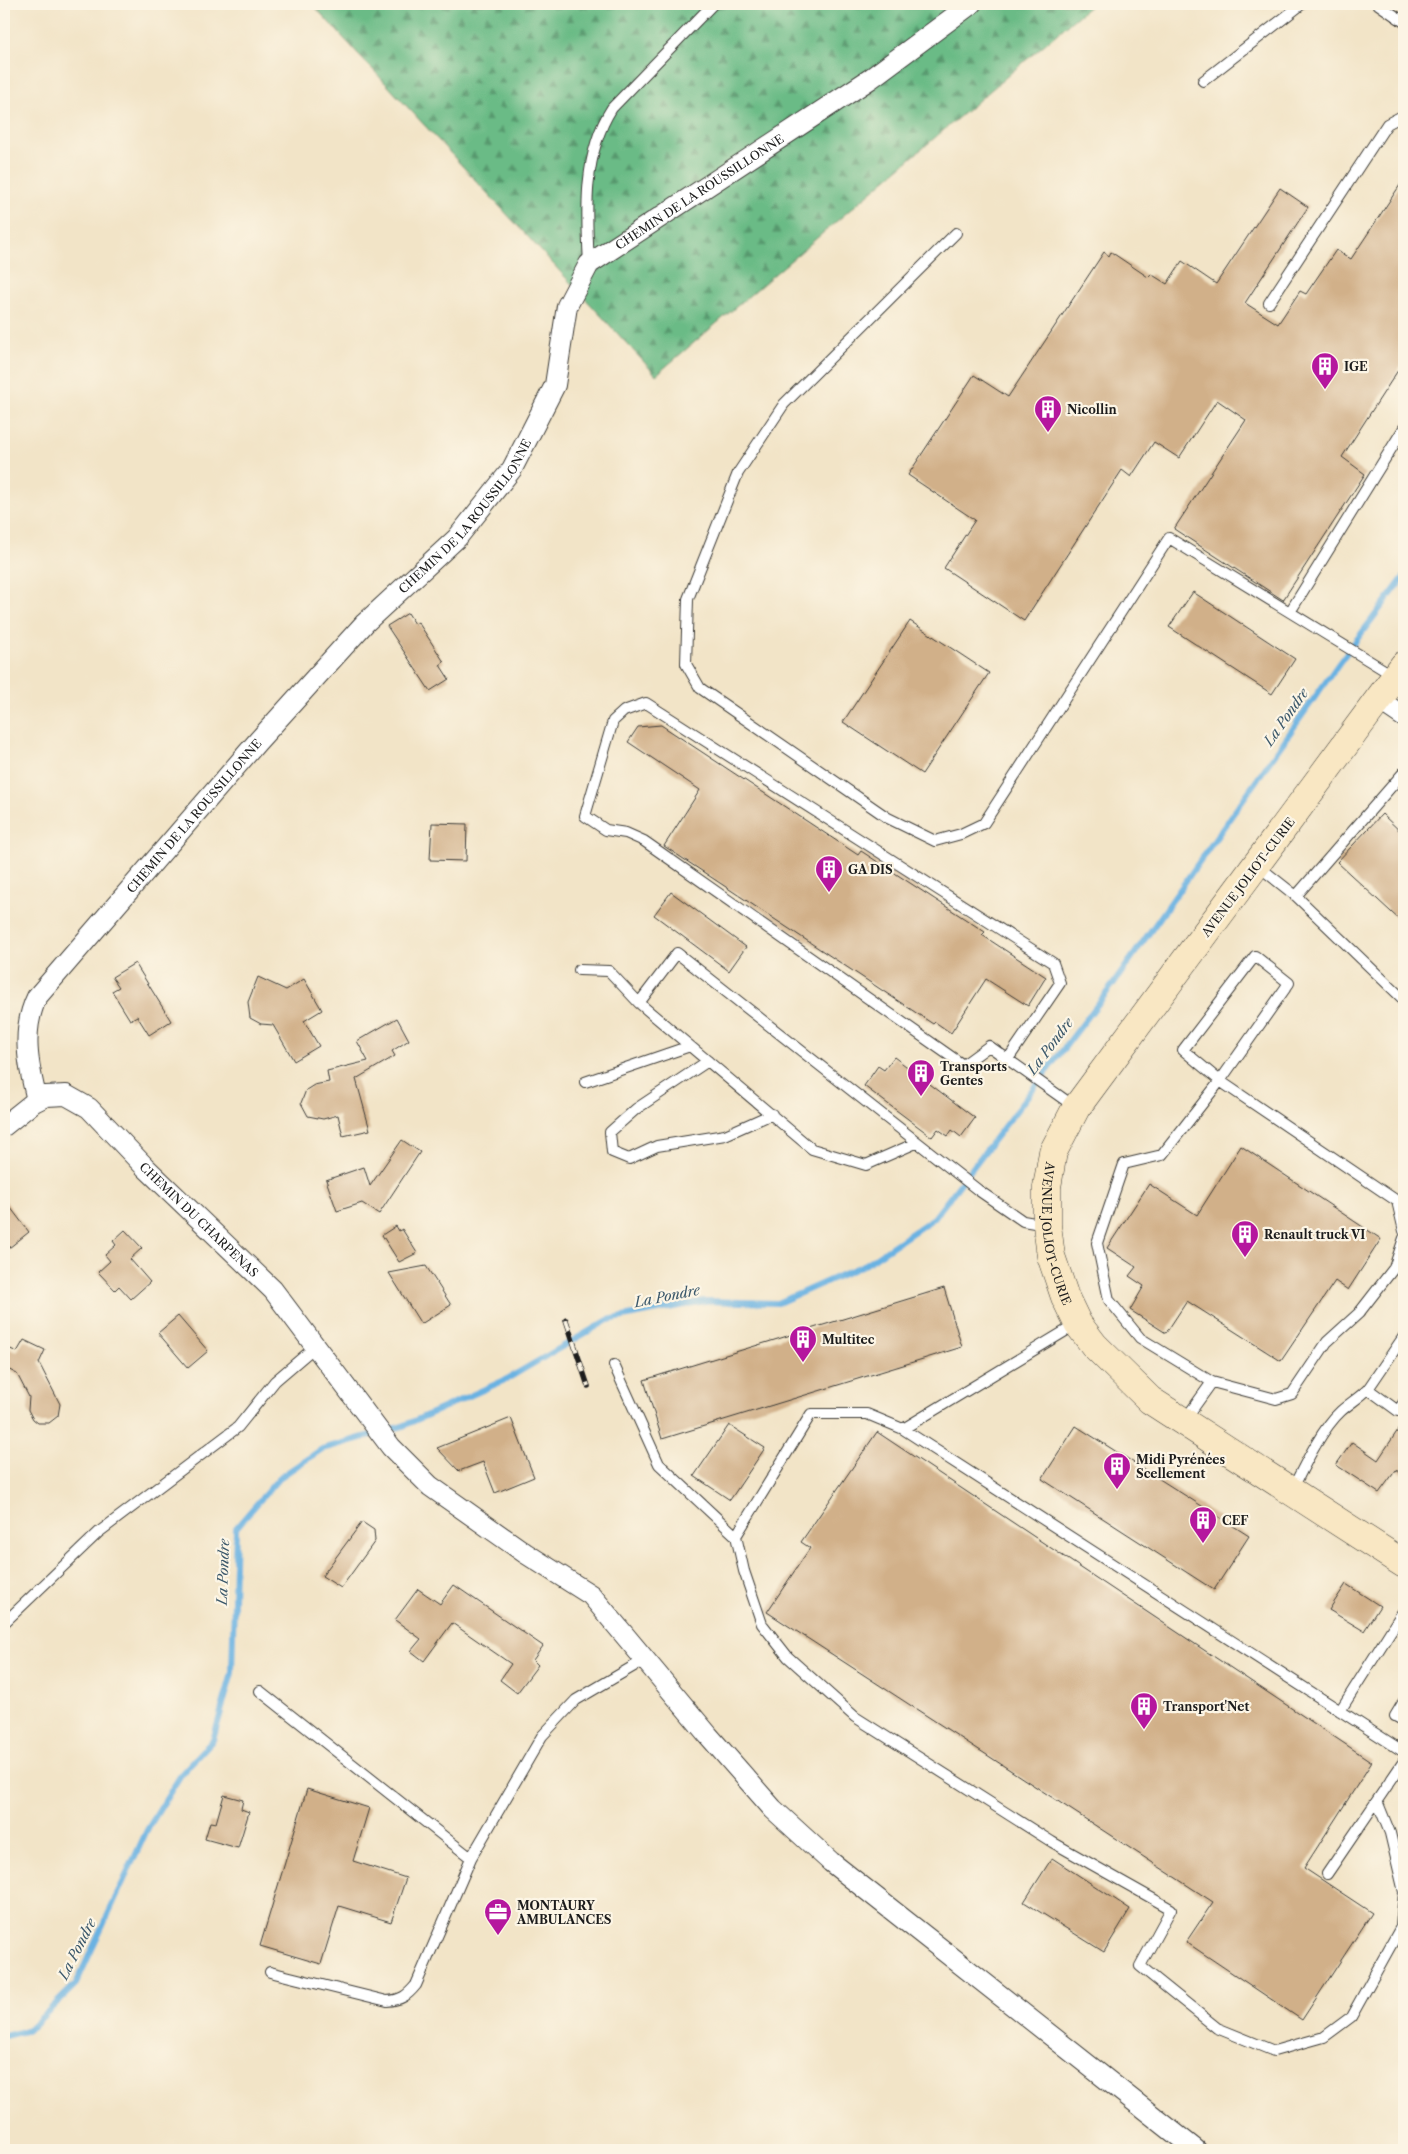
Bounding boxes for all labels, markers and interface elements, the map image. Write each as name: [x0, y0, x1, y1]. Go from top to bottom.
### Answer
street label: CHEMIN DE LA ROUSSILLONNE: [612, 131, 786, 252]
building icon: IGE: [1310, 351, 1340, 390]
place label: IGE: [1344, 359, 1368, 374]
building icon: Nicollin: [1033, 394, 1063, 433]
place label: Nicollin: [1067, 402, 1118, 417]
street label: CHEMIN DE LA ROUSSILLONNE: [395, 436, 534, 596]
water label: La Pondre: [1259, 684, 1313, 750]
street label: CHEMIN DE LA ROUSSILLONNE: [123, 735, 264, 896]
street label: AVENUE JOLIOT-CURIE: [1198, 814, 1298, 940]
building icon: GA DIS: [814, 854, 844, 893]
place label: GA DIS: [848, 862, 893, 877]
water label: La Pondre: [1022, 1013, 1078, 1079]
building icon: Transports Gentes: [906, 1058, 936, 1097]
place label: Transports Gentes: [940, 1059, 1007, 1088]
street label: CHEMIN DU CHARPENAS: [137, 1159, 262, 1280]
street label: AVENUE JOLIOT-CURIE: [1039, 1160, 1075, 1307]
building icon: Renault truck VI: [1230, 1219, 1260, 1258]
place label: Renault truck VI: [1264, 1227, 1365, 1242]
water label: La Pondre: [632, 1281, 703, 1311]
building icon: Multitec: [788, 1324, 818, 1363]
place label: Multitec: [822, 1332, 875, 1347]
building icon: Midi Pyrénées Scellement: [1102, 1451, 1132, 1490]
place label: Midi Pyrénées Scellement: [1136, 1452, 1226, 1481]
building icon: CEF: [1188, 1505, 1218, 1544]
place label: CEF: [1222, 1513, 1248, 1528]
water label: La Pondre: [213, 1537, 233, 1606]
building icon: Transport'Net: [1129, 1691, 1159, 1730]
place label: Transport'Net: [1163, 1699, 1249, 1714]
office icon: MONTAURY AMBULANCES: [483, 1897, 513, 1936]
place label: MONTAURY AMBULANCES: [516, 1898, 612, 1927]
water label: La Pondre: [53, 1914, 101, 1984]

